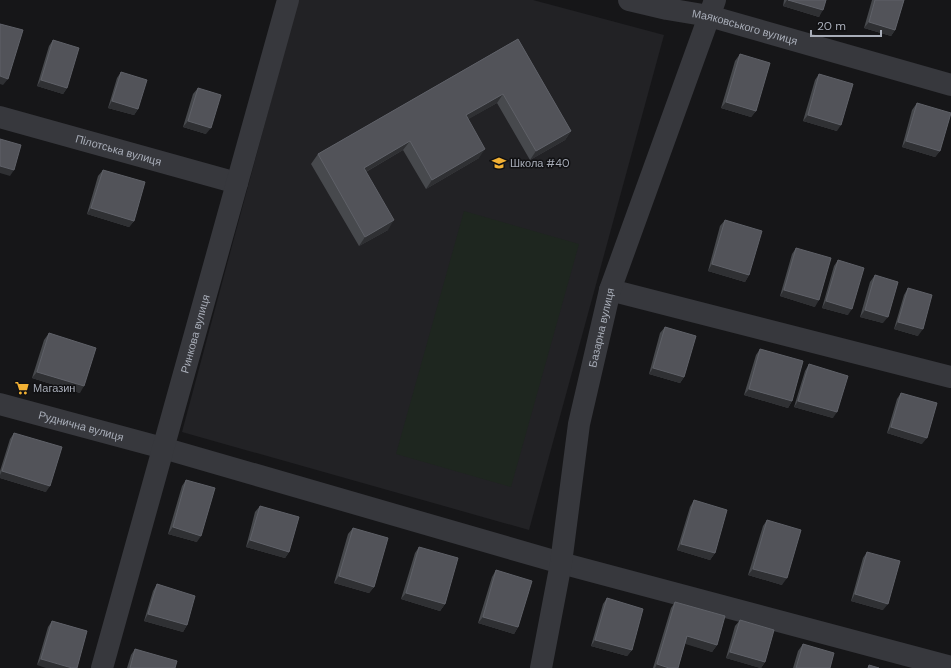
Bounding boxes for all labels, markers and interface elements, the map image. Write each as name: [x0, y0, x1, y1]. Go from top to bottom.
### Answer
street label: Маяковського вулиця: [691, 6, 799, 48]
scale bar: [811, 12, 881, 38]
text: 20 m: [817, 18, 846, 34]
street label: Пілотська вулиця: [74, 131, 163, 169]
school or university icon: Школа #40: [491, 155, 507, 171]
place label: Школа #40: [510, 156, 569, 170]
street label: Базарна вулиця: [585, 286, 617, 369]
street label: Ринкова вулиця: [177, 293, 213, 375]
supermarket icon: Магазин: [14, 380, 30, 396]
place label: Магазин: [33, 381, 75, 395]
street label: Руднична вулиця: [37, 408, 125, 444]

